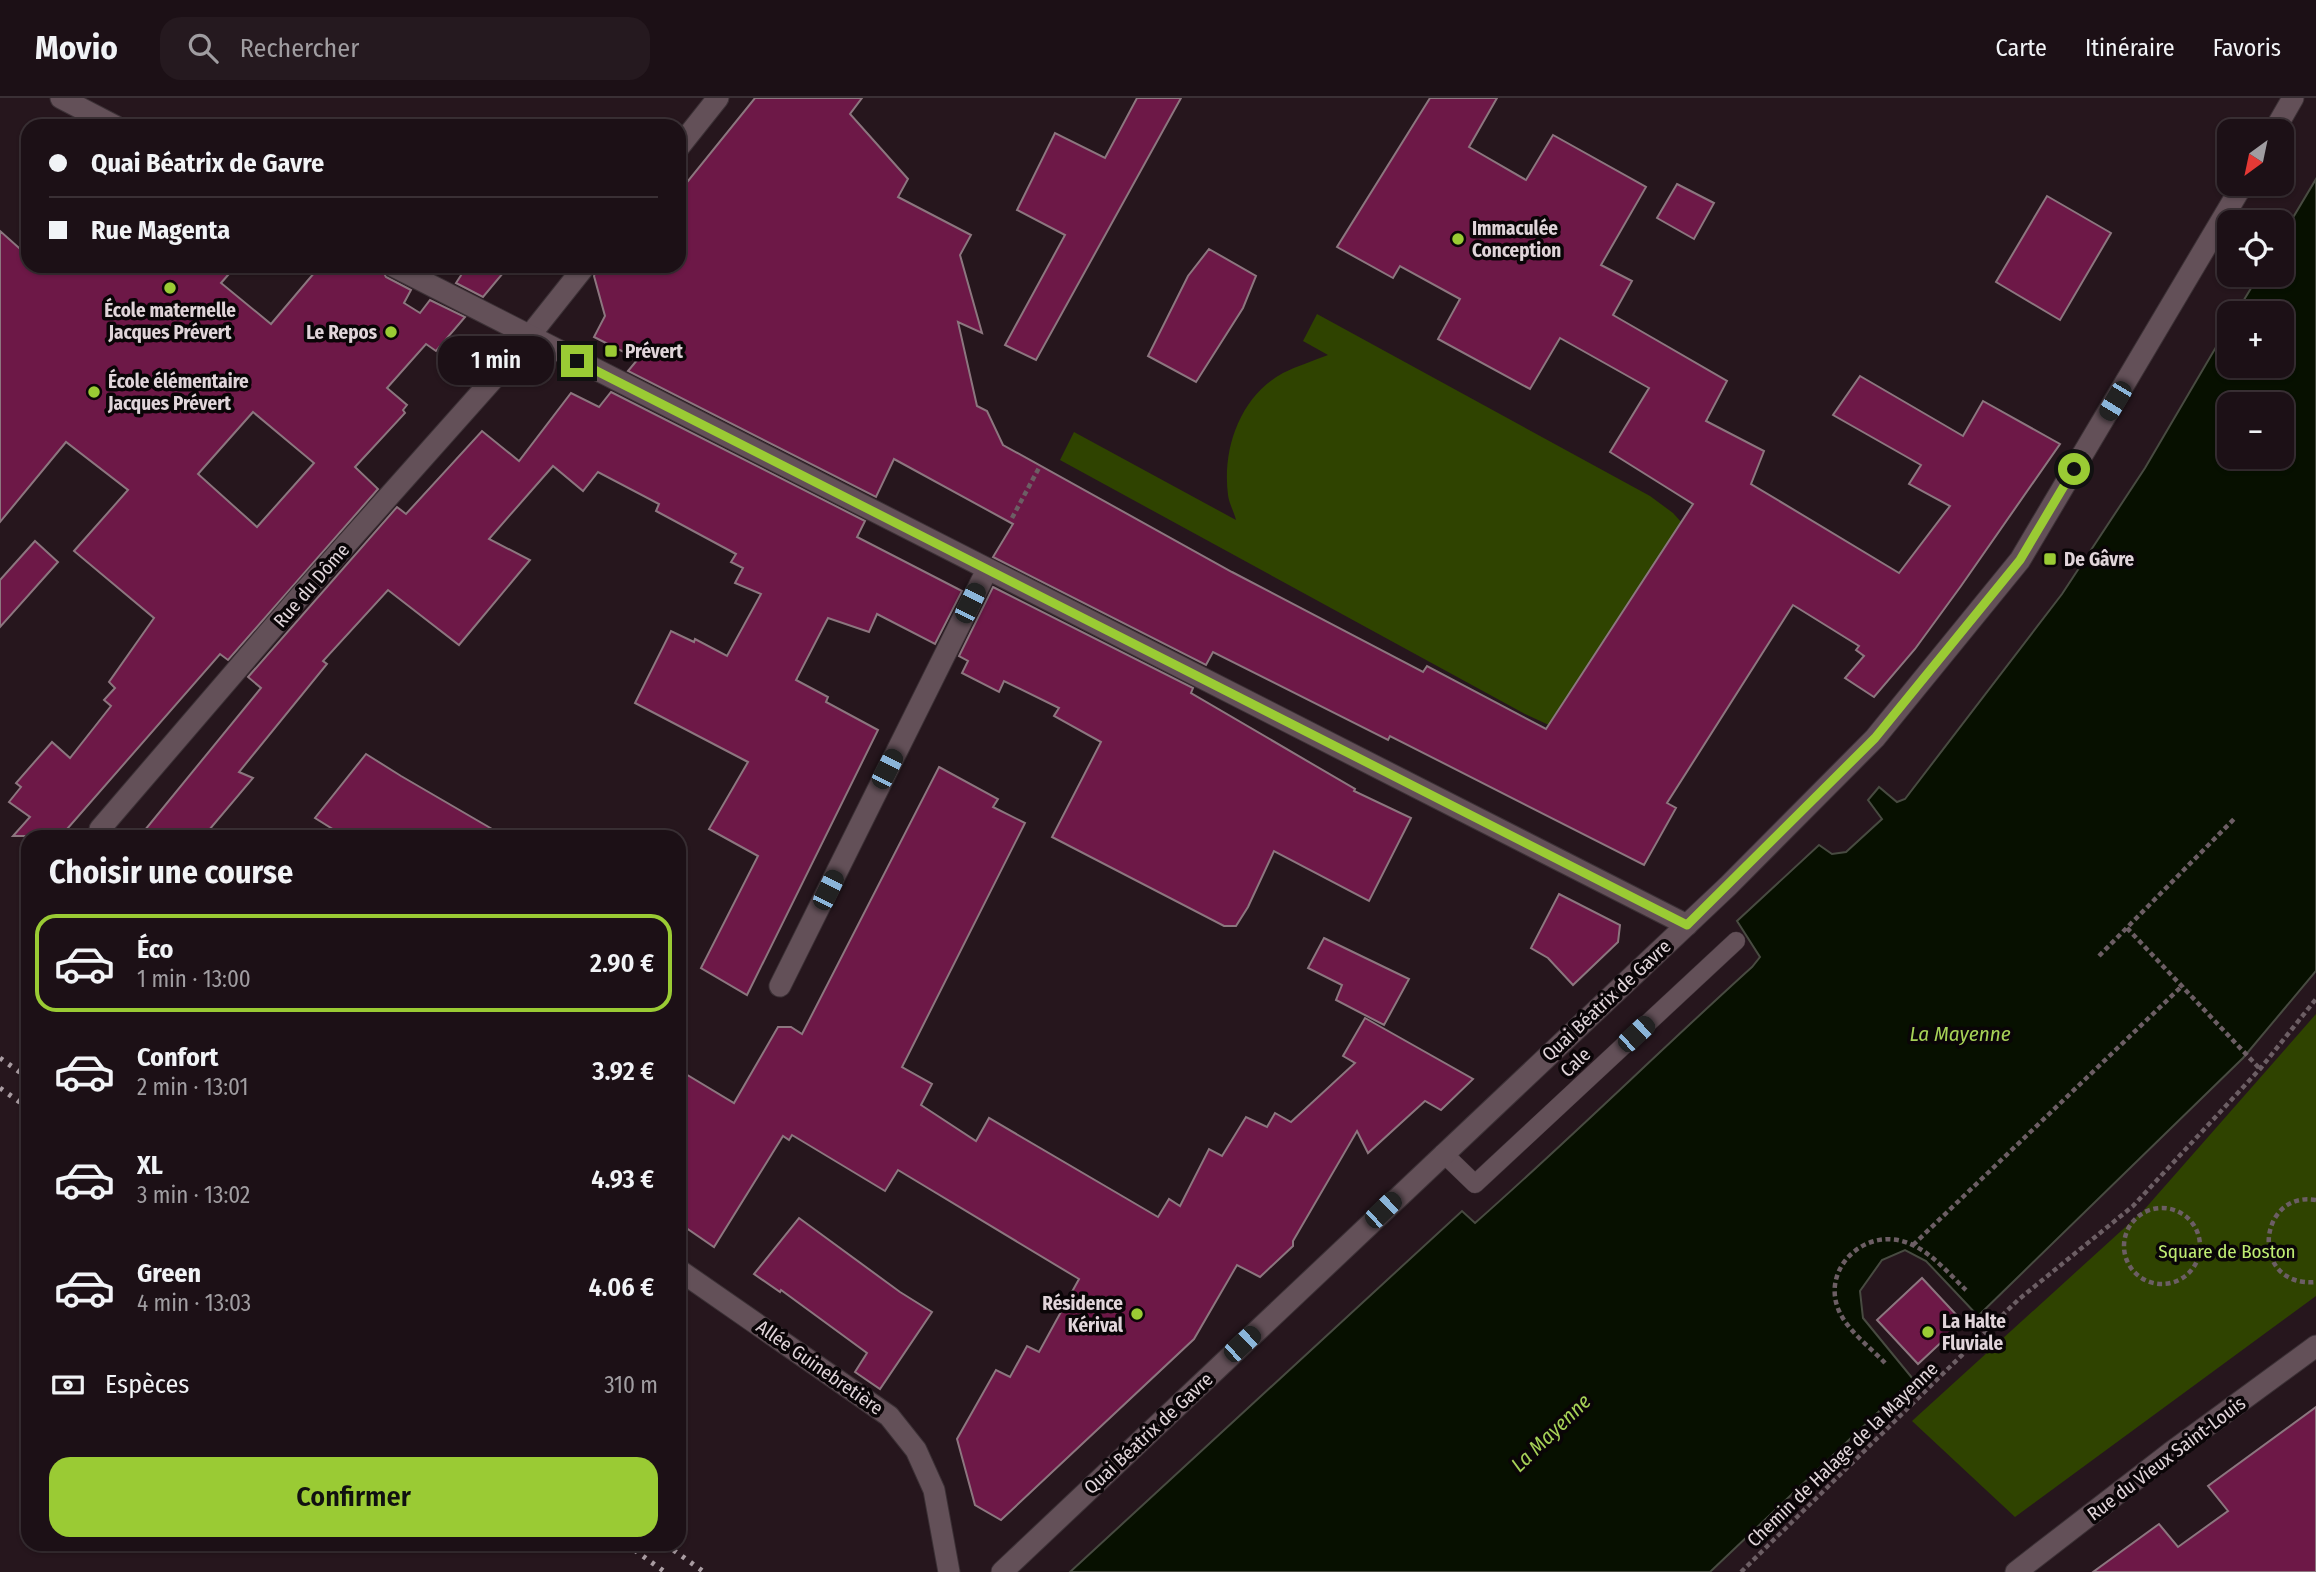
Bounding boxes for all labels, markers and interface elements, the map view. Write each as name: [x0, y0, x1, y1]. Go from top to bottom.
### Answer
search box: [160, 17, 650, 80]
text: Movio: [35, 28, 118, 68]
icon: search: [184, 29, 222, 67]
text: Rechercher: [240, 33, 359, 64]
text: Carte: [1996, 34, 2047, 62]
text: Itinéraire: [2085, 34, 2175, 62]
text: Favoris: [2213, 34, 2281, 62]
north arrow: [2217, 119, 2294, 196]
map controls: [2217, 119, 2294, 469]
text: Quai Béatrix de Gavre: [91, 148, 324, 179]
button: locate: [2217, 210, 2294, 287]
text: Rue Magenta: [91, 215, 230, 246]
place label: Immaculée Conception: [1472, 217, 1561, 262]
marker: Immaculée Conception: [1450, 231, 1466, 247]
marker: École maternelle Jacques Prévert: [162, 280, 178, 296]
place label: École maternelle Jacques Prévert: [104, 297, 236, 344]
button: +: [2217, 301, 2294, 378]
place label: Le Repos: [306, 321, 378, 344]
marker: Le Repos: [383, 324, 399, 340]
callout: 1 min: [437, 336, 552, 386]
place label: Prévert: [625, 340, 683, 363]
marker: Prévert: [603, 343, 619, 359]
route end: [561, 345, 593, 377]
text: 1 min: [471, 346, 521, 374]
place label: École élémentaire Jacques Prévert: [107, 368, 249, 415]
car: [2096, 378, 2135, 424]
marker: École élémentaire Jacques Prévert: [86, 384, 102, 400]
button: −: [2217, 392, 2294, 469]
route start: [2058, 453, 2090, 485]
street label: Rue du Dôme: [269, 539, 354, 632]
place label: De Gâvre: [2064, 548, 2135, 571]
marker: De Gâvre: [2042, 551, 2058, 567]
car: [952, 580, 989, 626]
car: [869, 746, 906, 792]
text: Choisir une course: [49, 853, 293, 891]
car: [810, 867, 847, 913]
icon: car: [53, 932, 116, 995]
text: Éco: [137, 934, 174, 965]
street label: Quai Béatrix de Gavre: [1537, 935, 1675, 1066]
text: 2.90 €: [590, 948, 654, 979]
text: 1 min · 13:00: [137, 965, 251, 993]
car: [1614, 1012, 1659, 1056]
water label: La Mayenne: [1909, 1021, 2011, 1047]
icon: car: [53, 1040, 116, 1103]
text: Confort: [137, 1042, 218, 1073]
street label: Cale: [1555, 1043, 1595, 1082]
text: 3.92 €: [592, 1056, 654, 1087]
text: 2 min · 13:01: [137, 1073, 248, 1101]
icon: car: [53, 1148, 116, 1211]
text: XL: [137, 1150, 163, 1181]
text: 4.93 €: [591, 1164, 654, 1195]
text: 3 min · 13:02: [137, 1181, 250, 1209]
car: [1361, 1188, 1406, 1232]
park label: Square de Boston: [2158, 1240, 2296, 1263]
icon: car: [53, 1256, 116, 1319]
text: Green: [137, 1258, 201, 1289]
text: 4.06 €: [588, 1272, 654, 1303]
text: 4 min · 13:03: [137, 1289, 251, 1317]
place label: Résidence Kérival: [1042, 1292, 1124, 1337]
marker: Résidence Kérival: [1129, 1306, 1145, 1322]
place label: La Halte Fluviale: [1942, 1310, 2006, 1355]
street label: Allée Guinebretière: [752, 1315, 888, 1420]
car: [1220, 1322, 1265, 1366]
marker: La Halte Fluviale: [1920, 1324, 1936, 1340]
street label: Chemin de Halage de la Mayenne: [1742, 1357, 1943, 1552]
icon: cash: [49, 1366, 87, 1404]
street label: Quai Béatrix de Gavre: [1079, 1368, 1217, 1499]
text: Espèces: [105, 1369, 189, 1400]
text: 310 m: [604, 1371, 658, 1399]
water label: La Mayenne: [1506, 1388, 1596, 1478]
street label: Rue du Vieux Saint-Louis: [2083, 1391, 2250, 1525]
button: Confirmer: [49, 1457, 658, 1537]

